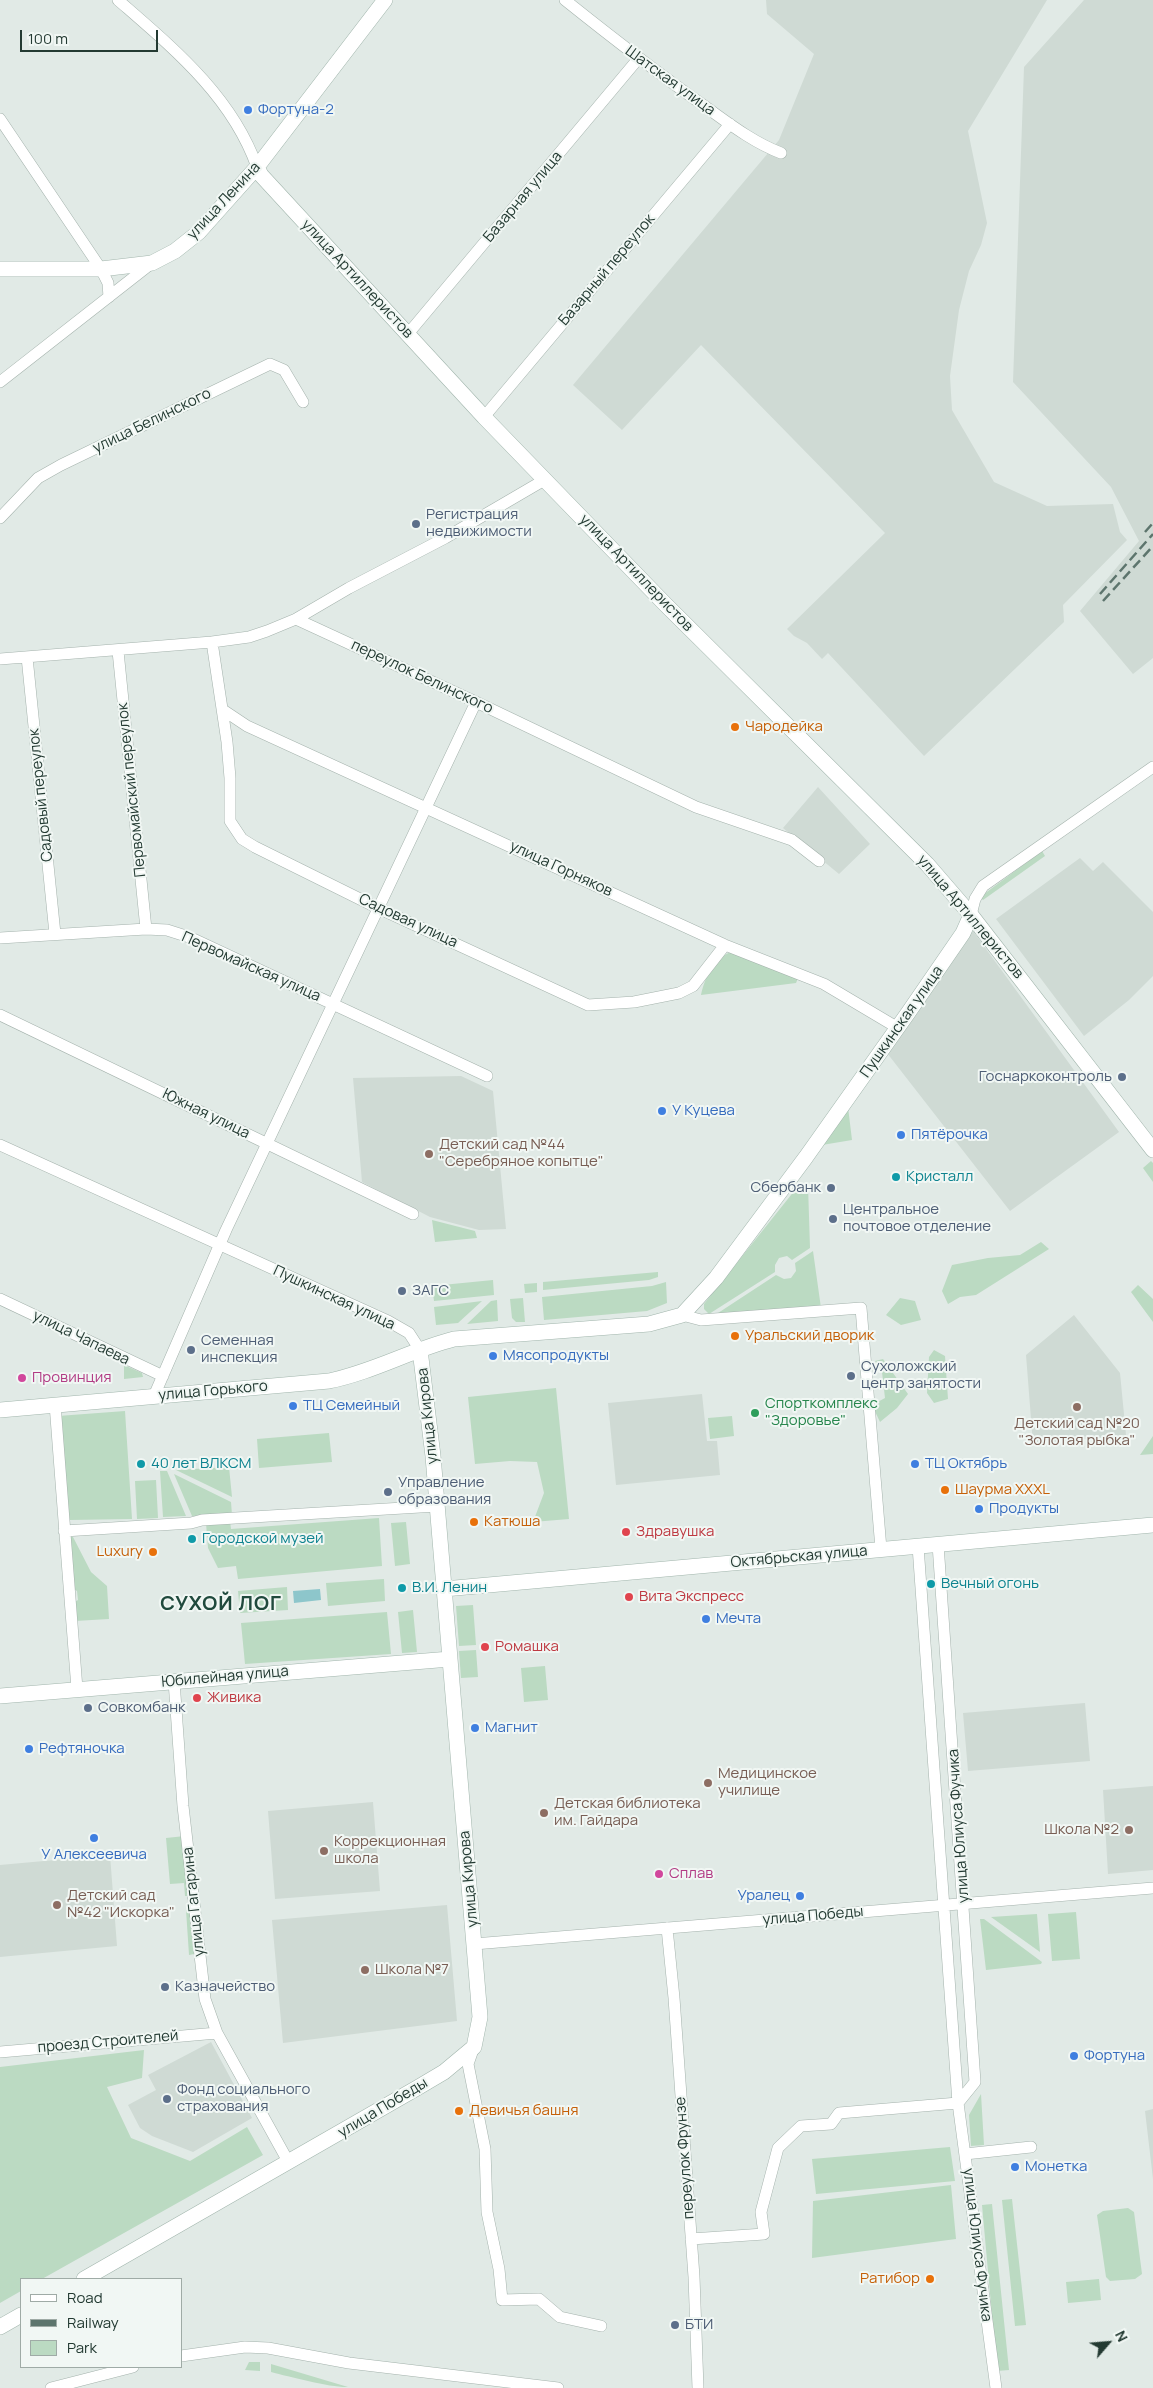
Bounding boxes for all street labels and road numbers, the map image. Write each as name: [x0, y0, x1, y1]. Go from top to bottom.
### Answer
street label: Шатская улица: [621, 42, 719, 120]
street label: Базарная улица: [480, 148, 566, 246]
street label: улица Ленина: [184, 159, 264, 243]
street label: Базарный переулок: [555, 211, 659, 329]
street label: улица Артиллеристов: [297, 216, 417, 342]
street label: улица Белинского: [90, 385, 214, 457]
street label: улица Артиллеристов: [575, 511, 697, 635]
street label: переулок Белинского: [348, 636, 496, 718]
street label: Первомайский переулок: [114, 702, 150, 878]
street label: Садовый переулок: [25, 727, 57, 863]
street label: улица Горняков: [507, 837, 615, 901]
street label: улица Артиллеристов: [913, 852, 1027, 982]
street label: Садовая улица: [356, 890, 460, 952]
street label: Первомайская улица: [179, 928, 323, 1006]
street label: Пушкинская улица: [857, 963, 947, 1081]
street label: Южная улица: [159, 1085, 253, 1143]
street label: Пушкинская улица: [270, 1262, 398, 1334]
street label: улица Чапаева: [30, 1307, 132, 1369]
street label: улица Кирова: [414, 1367, 442, 1465]
street label: улица Горького: [158, 1377, 268, 1405]
street label: Октябрьская улица: [730, 1542, 868, 1572]
street label: Юбилейная улица: [161, 1662, 289, 1692]
street label: улица Юлиуса Фучика: [945, 1748, 973, 1904]
street label: улица Кирова: [456, 1830, 482, 1928]
street label: улица Гагарина: [179, 1846, 209, 1958]
street label: улица Победы: [762, 1903, 864, 1929]
street label: проезд Строителей: [37, 2027, 179, 2057]
street label: улица Победы: [335, 2074, 431, 2142]
street label: переулок Фрунзе: [672, 2096, 698, 2220]
street label: улица Юлиуса Фучика: [959, 2167, 995, 2323]

